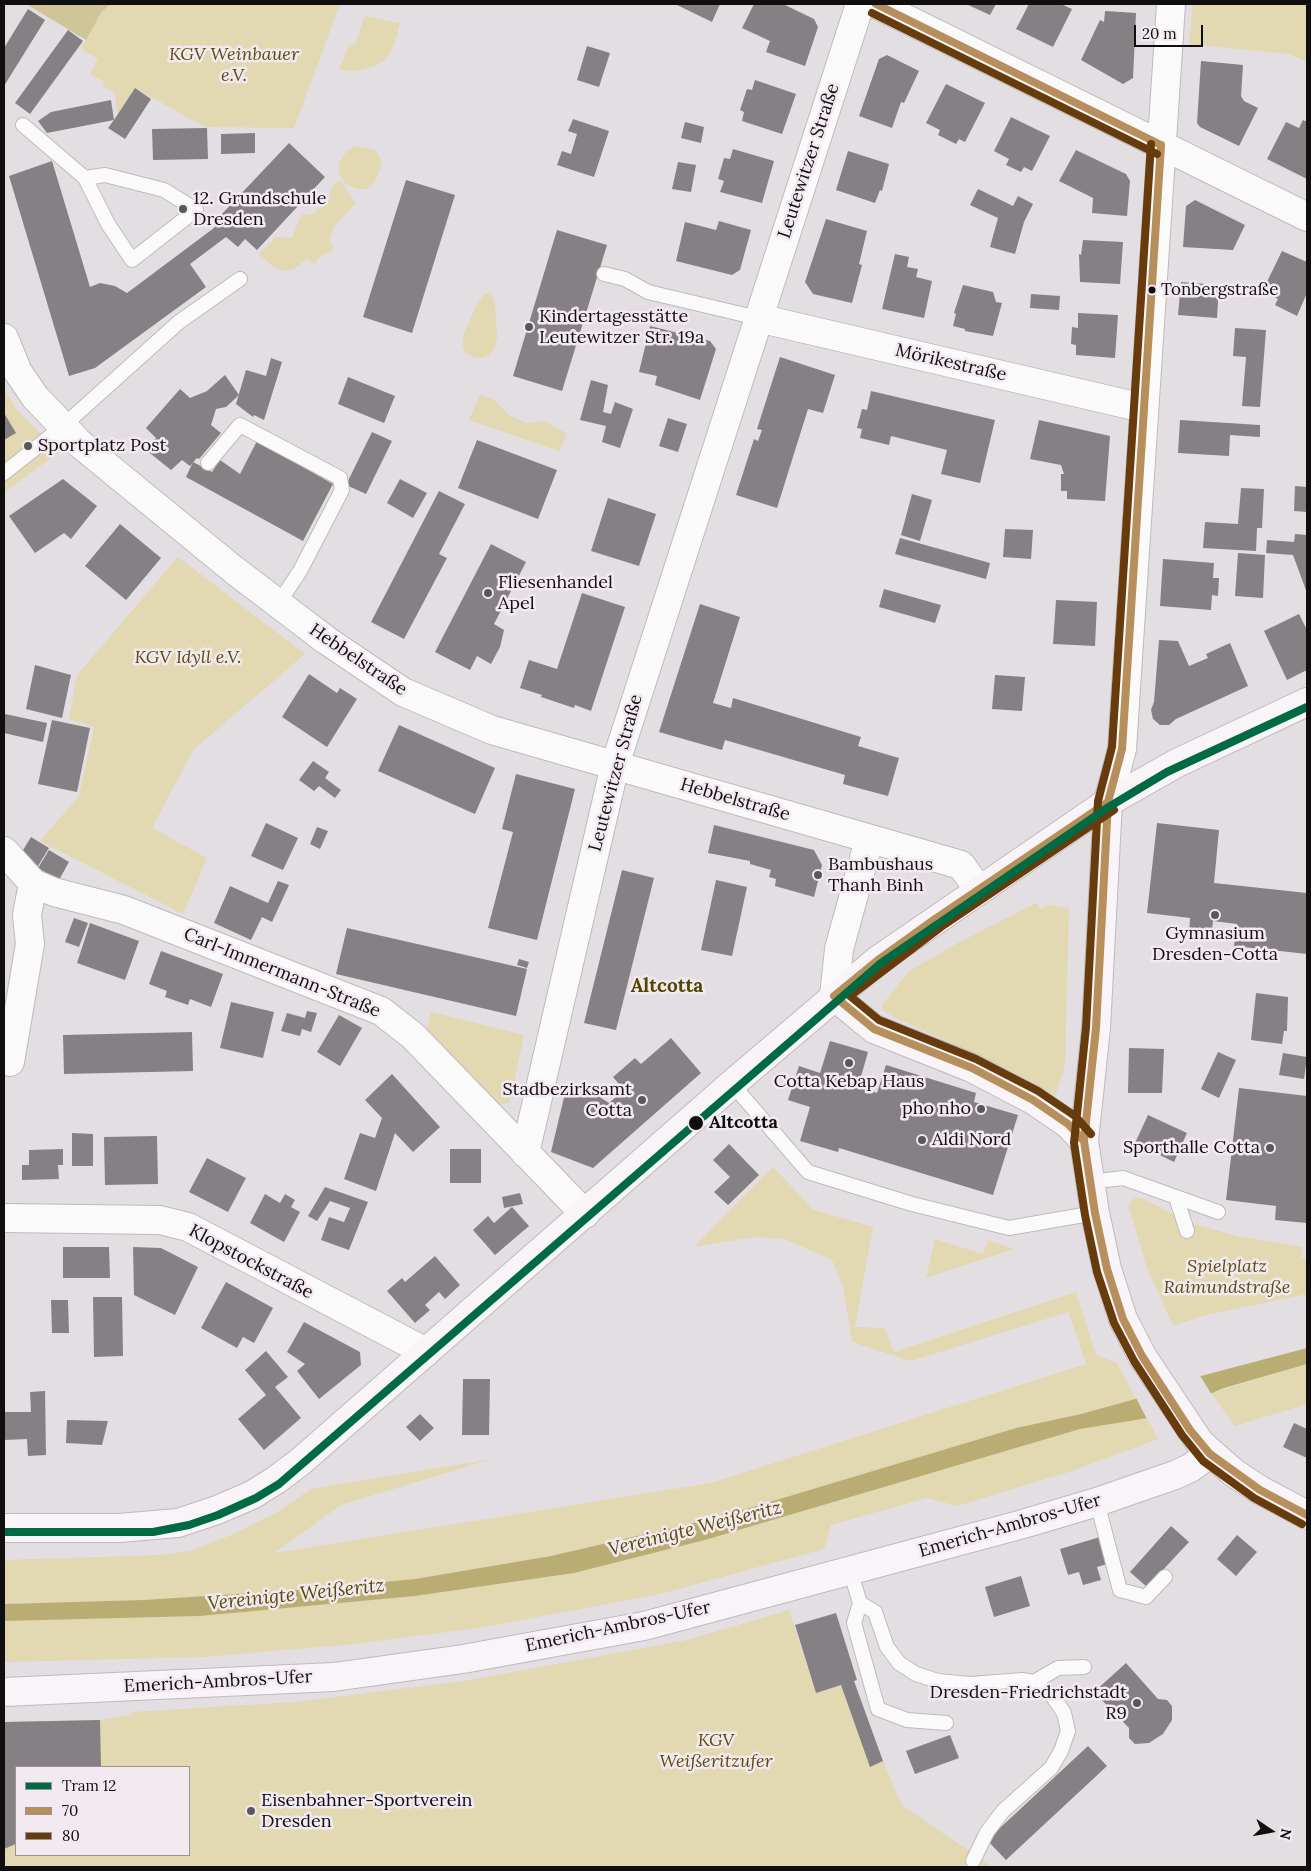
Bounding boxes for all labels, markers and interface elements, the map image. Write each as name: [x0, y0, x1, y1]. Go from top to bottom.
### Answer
scale bar: [1136, 15, 1205, 47]
text: 20 m: [1142, 24, 1177, 43]
park label: KGV Weinbauer e.V.: [169, 44, 299, 86]
street label: Leutewitzer Straße: [774, 81, 844, 241]
place label: 12. Grundschule Dresden: [193, 188, 326, 230]
marker: 12. Grundschule Dresden: [177, 203, 189, 215]
place label: Tonbergstraße: [1161, 280, 1278, 300]
marker: Tonbergstraße: [1147, 285, 1157, 295]
place label: Kindertagesstätte Leutewitzer Str. 19a: [539, 306, 704, 348]
marker: Kindertagesstätte Leutewitzer Str. 19a: [523, 321, 535, 333]
street label: Mörikestraße: [893, 340, 1009, 386]
place label: Sportplatz Post: [38, 435, 167, 457]
marker: Sportplatz Post: [22, 440, 34, 452]
place label: Fliesenhandel Apel: [498, 572, 613, 614]
marker: Fliesenhandel Apel: [482, 587, 494, 599]
street label: Hebbelstraße: [305, 619, 411, 701]
park label: KGV Idyll e.V.: [134, 647, 242, 669]
street label: Leutewitzer Straße: [585, 692, 647, 854]
street label: Hebbelstraße: [678, 774, 792, 826]
place label: Bambushaus Thanh Binh: [828, 854, 933, 896]
marker: Bambushaus Thanh Binh: [812, 869, 824, 881]
marker: Gymnasium Dresden-Cotta: [1209, 909, 1221, 921]
place label: Gymnasium Dresden-Cotta: [1152, 923, 1278, 966]
street label: Carl-Immermann-Straße: [180, 924, 384, 1022]
district label: Altcotta: [631, 976, 703, 998]
marker: Cotta Kebap Haus: [843, 1057, 855, 1069]
place label: Cotta Kebap Haus: [774, 1071, 924, 1093]
place label: Stadbezirksamt Cotta: [502, 1079, 632, 1122]
marker: Stadbezirksamt Cotta: [636, 1094, 648, 1106]
place label: pho nho: [902, 1098, 971, 1120]
marker: pho nho: [975, 1103, 987, 1115]
place label: Altcotta: [709, 1112, 778, 1134]
marker: Altcotta: [687, 1114, 705, 1132]
place label: Aldi Nord: [932, 1129, 1011, 1151]
marker: Aldi Nord: [916, 1134, 928, 1146]
place label: Sporthalle Cotta: [1123, 1137, 1260, 1159]
marker: Sporthalle Cotta: [1264, 1142, 1276, 1154]
street label: Klopstockstraße: [185, 1220, 317, 1304]
park label: Spielplatz Raimundstraße: [1164, 1256, 1290, 1298]
street label: Emerich-Ambros-Ufer: [916, 1490, 1104, 1562]
water label: Vereinigte Weißeritz: [606, 1496, 784, 1562]
water label: Vereinigte Weißeritz: [206, 1574, 386, 1616]
street label: Emerich-Ambros-Ufer: [524, 1597, 712, 1657]
street label: Emerich-Ambros-Ufer: [123, 1666, 313, 1698]
place label: Dresden-Friedrichstadt R9: [929, 1682, 1127, 1725]
marker: Dresden-Friedrichstadt R9: [1131, 1697, 1143, 1709]
park label: KGV Weißeritzufer: [659, 1730, 773, 1772]
legend: [15, 1766, 190, 1856]
text: Tram 12: [62, 1776, 116, 1795]
place label: Eisenbahner-Sportverein Dresden: [261, 1790, 472, 1832]
text: 70: [62, 1801, 78, 1820]
marker: Eisenbahner-Sportverein Dresden: [245, 1805, 257, 1817]
north arrow: [1246, 1806, 1296, 1856]
text: 80: [62, 1826, 80, 1845]
text: N: [1276, 1827, 1296, 1841]

